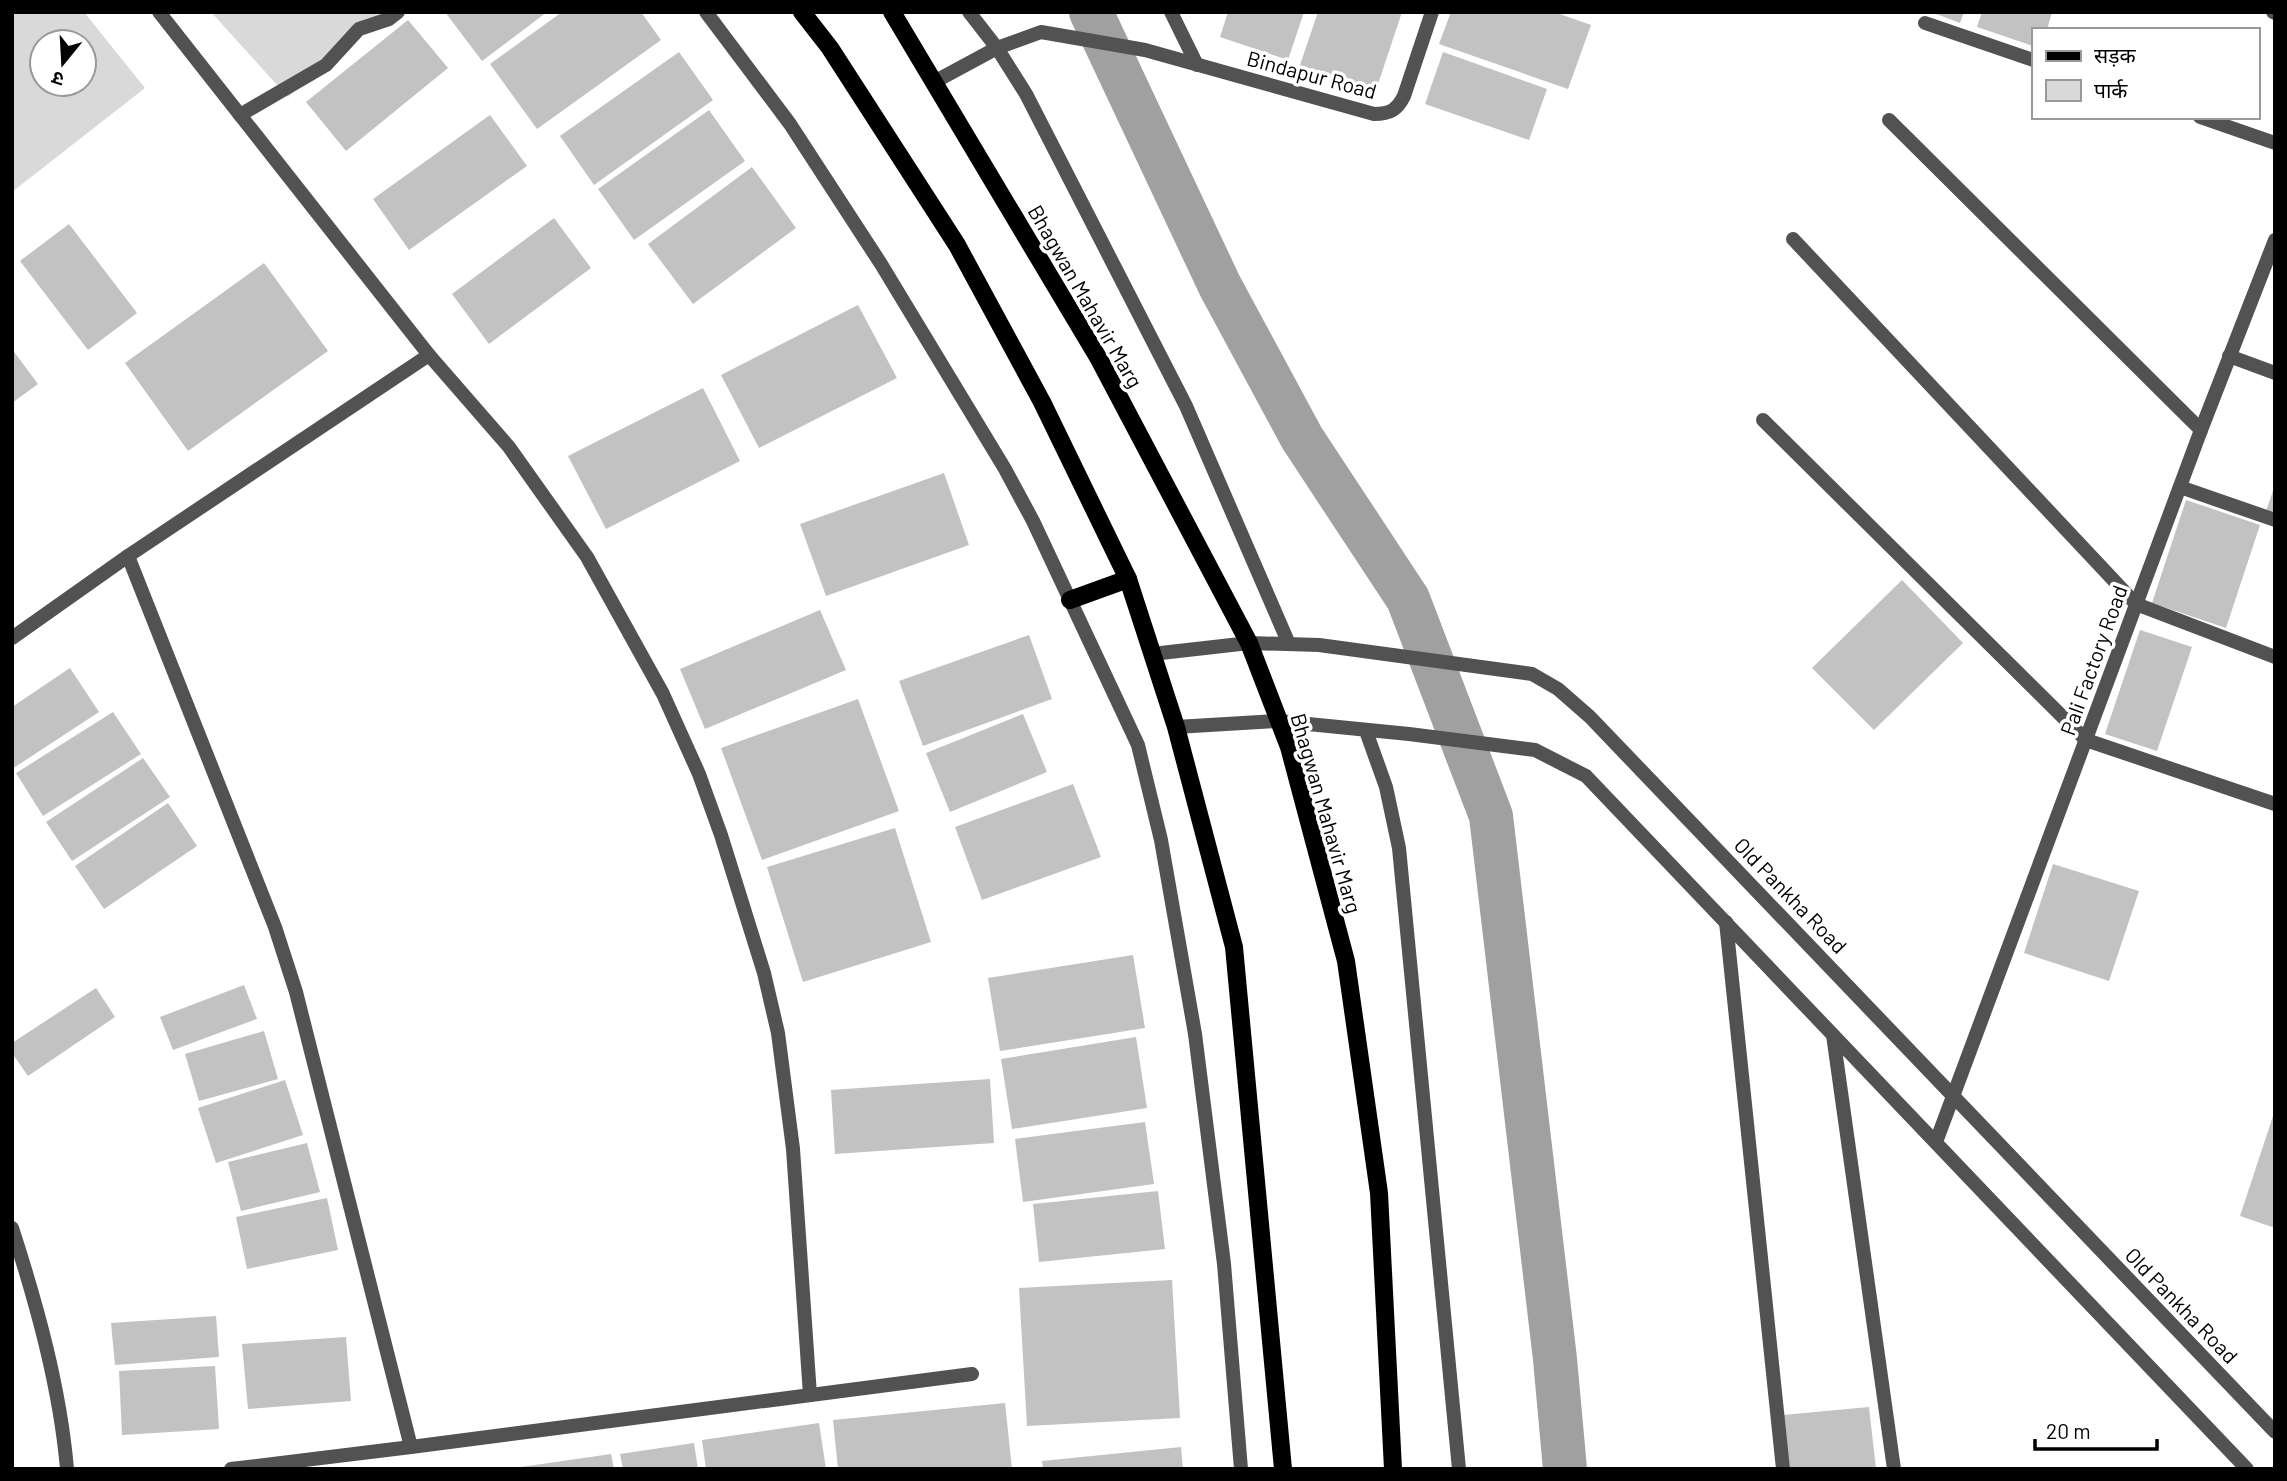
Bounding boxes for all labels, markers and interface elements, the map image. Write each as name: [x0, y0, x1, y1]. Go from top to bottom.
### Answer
north arrow: [28, 28, 98, 98]
legend: [2032, 28, 2259, 119]
text: सड़क: [2094, 42, 2136, 67]
street label: Bindapur Road: [1245, 45, 1379, 103]
text: उ: [48, 67, 66, 92]
text: पार्क: [2094, 77, 2128, 102]
street label: Bhagwan Mahavir Marg: [1023, 200, 1149, 392]
street label: Pali Factory Road: [2054, 582, 2132, 738]
street label: Bhagwan Mahavir Marg: [1286, 710, 1368, 916]
street label: Old Pankha Road: [1730, 832, 1852, 958]
street label: Old Pankha Road: [2121, 1242, 2243, 1368]
scale bar: [2035, 1408, 2158, 1452]
text: 20 m: [2046, 1418, 2091, 1443]

